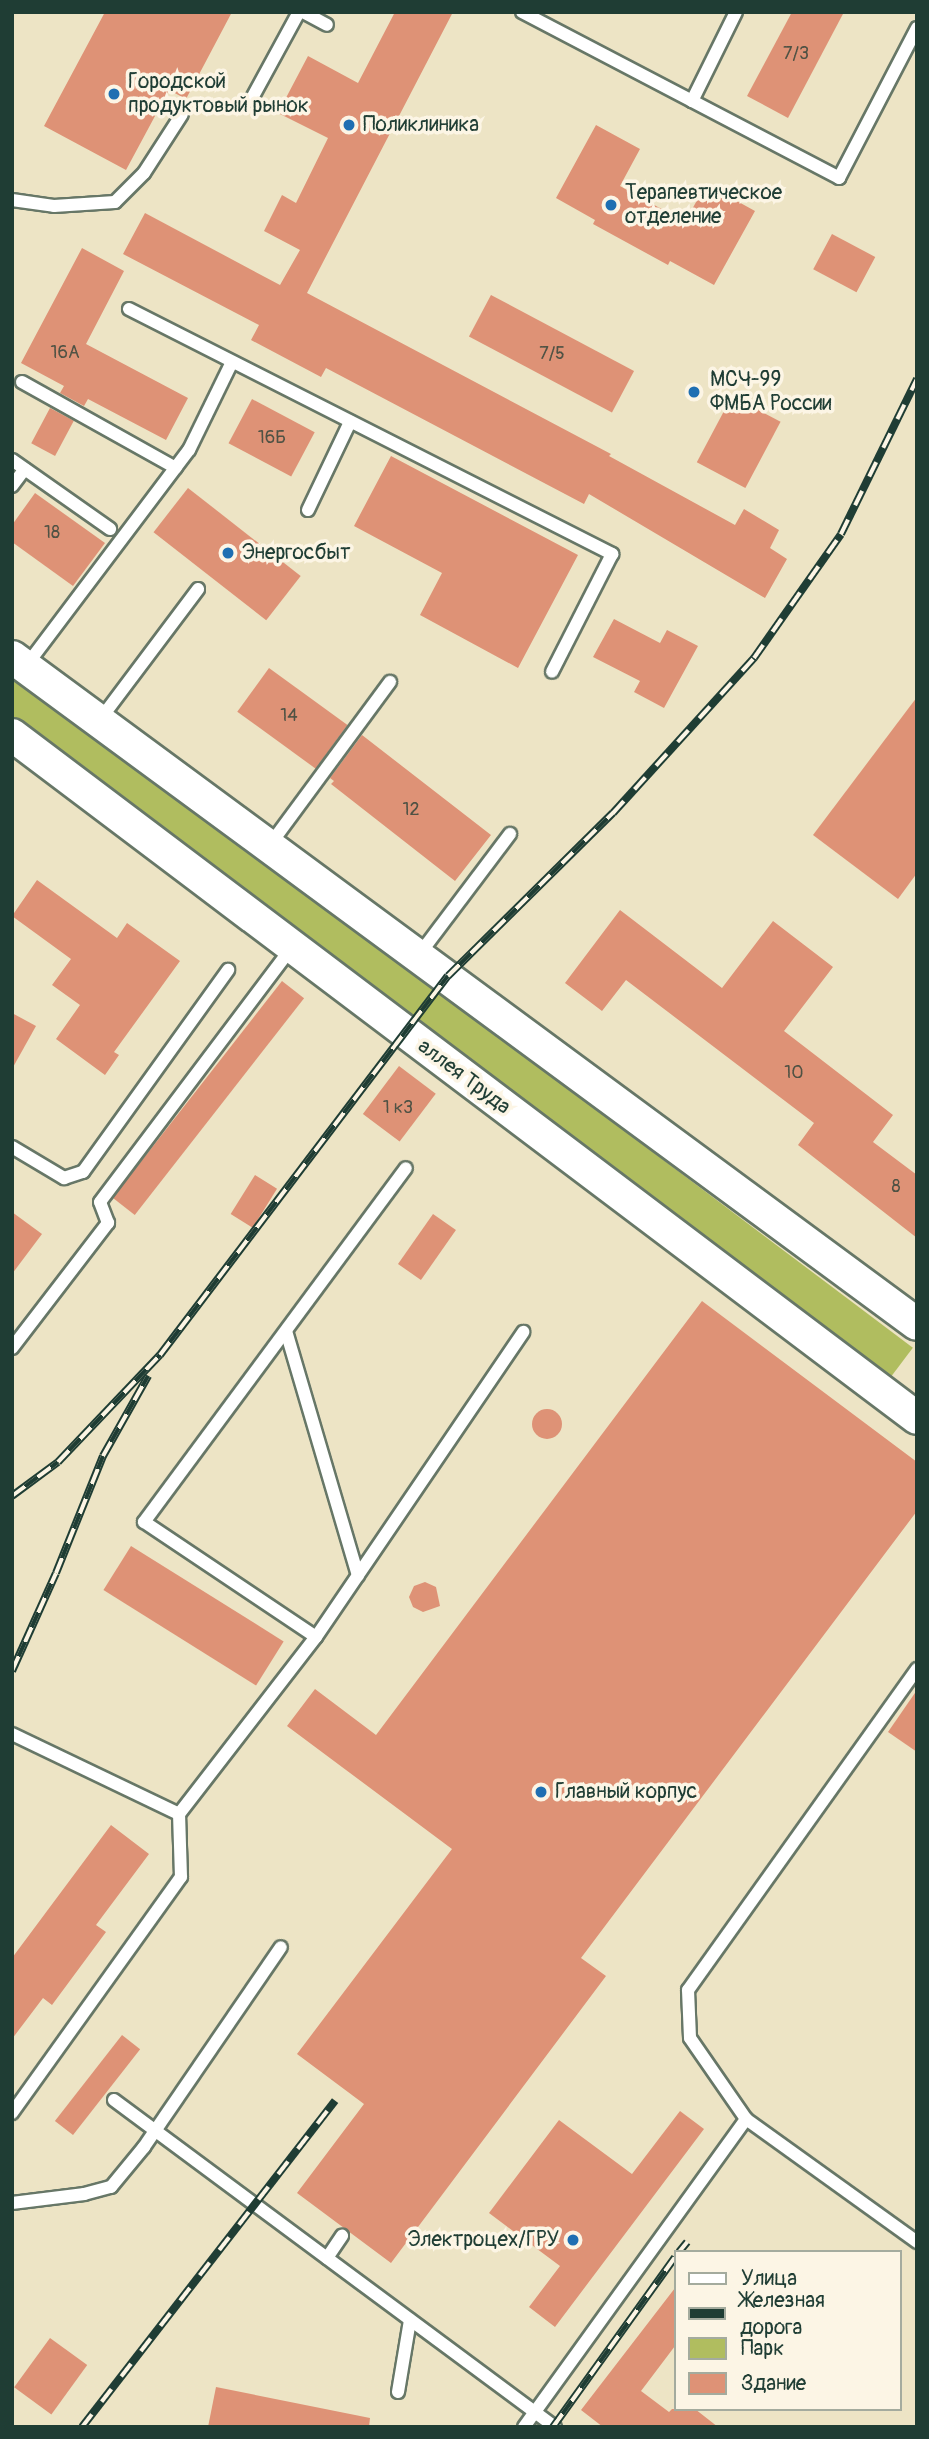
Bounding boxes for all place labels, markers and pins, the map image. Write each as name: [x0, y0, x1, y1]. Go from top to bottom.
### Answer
place label: Городской продуктовый рынок: [128, 69, 309, 119]
marker: Городской продуктовый рынок: [106, 86, 122, 102]
place label: Поликлиника: [363, 112, 479, 138]
marker: Поликлиника: [341, 117, 357, 133]
place label: Терапевтическое отделение: [625, 180, 782, 230]
marker: Терапевтическое отделение: [603, 197, 619, 213]
place label: МСЧ-99 ФМБА России: [710, 367, 832, 417]
marker: МСЧ-99 ФМБА России: [684, 382, 704, 402]
place label: Энергосбыт: [242, 540, 351, 566]
marker: Энергосбыт: [220, 545, 236, 561]
place label: Главный корпус: [555, 1779, 697, 1805]
marker: Главный корпус: [533, 1784, 549, 1800]
place label: Электроцех/ГРУ: [408, 2227, 559, 2253]
marker: Электроцех/ГРУ: [565, 2232, 581, 2248]

